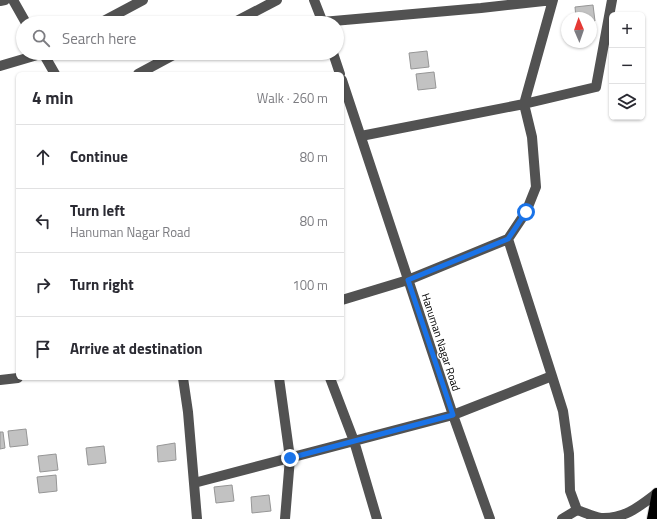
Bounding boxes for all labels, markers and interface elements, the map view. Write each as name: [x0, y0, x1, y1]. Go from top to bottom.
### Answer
north arrow: [561, 12, 597, 48]
map controls: [609, 12, 645, 120]
button: +: [609, 12, 645, 48]
search box: [16, 16, 344, 60]
icon: search: [30, 27, 52, 49]
text: Search here: [62, 27, 136, 50]
button: −: [609, 48, 645, 84]
button: layers: [609, 84, 645, 120]
text: 4 min: [32, 85, 73, 111]
text: Walk · 260 m: [257, 88, 328, 108]
text: Continue: [70, 145, 128, 168]
icon: ahead: [32, 146, 54, 168]
text: 80 m: [300, 147, 328, 167]
text: Turn left: [70, 199, 125, 222]
route start: [517, 203, 535, 221]
icon: left: [32, 210, 54, 232]
text: 80 m: [300, 211, 328, 231]
text: Hanuman Nagar Road: [70, 222, 190, 242]
text: Turn right: [70, 273, 134, 296]
icon: right: [32, 274, 54, 296]
text: 100 m: [292, 275, 328, 295]
street label: Hanuman Nagar Road: [418, 291, 464, 393]
text: Arrive at destination: [70, 337, 203, 360]
icon: arrive: [32, 338, 54, 360]
route end: [281, 449, 299, 467]

